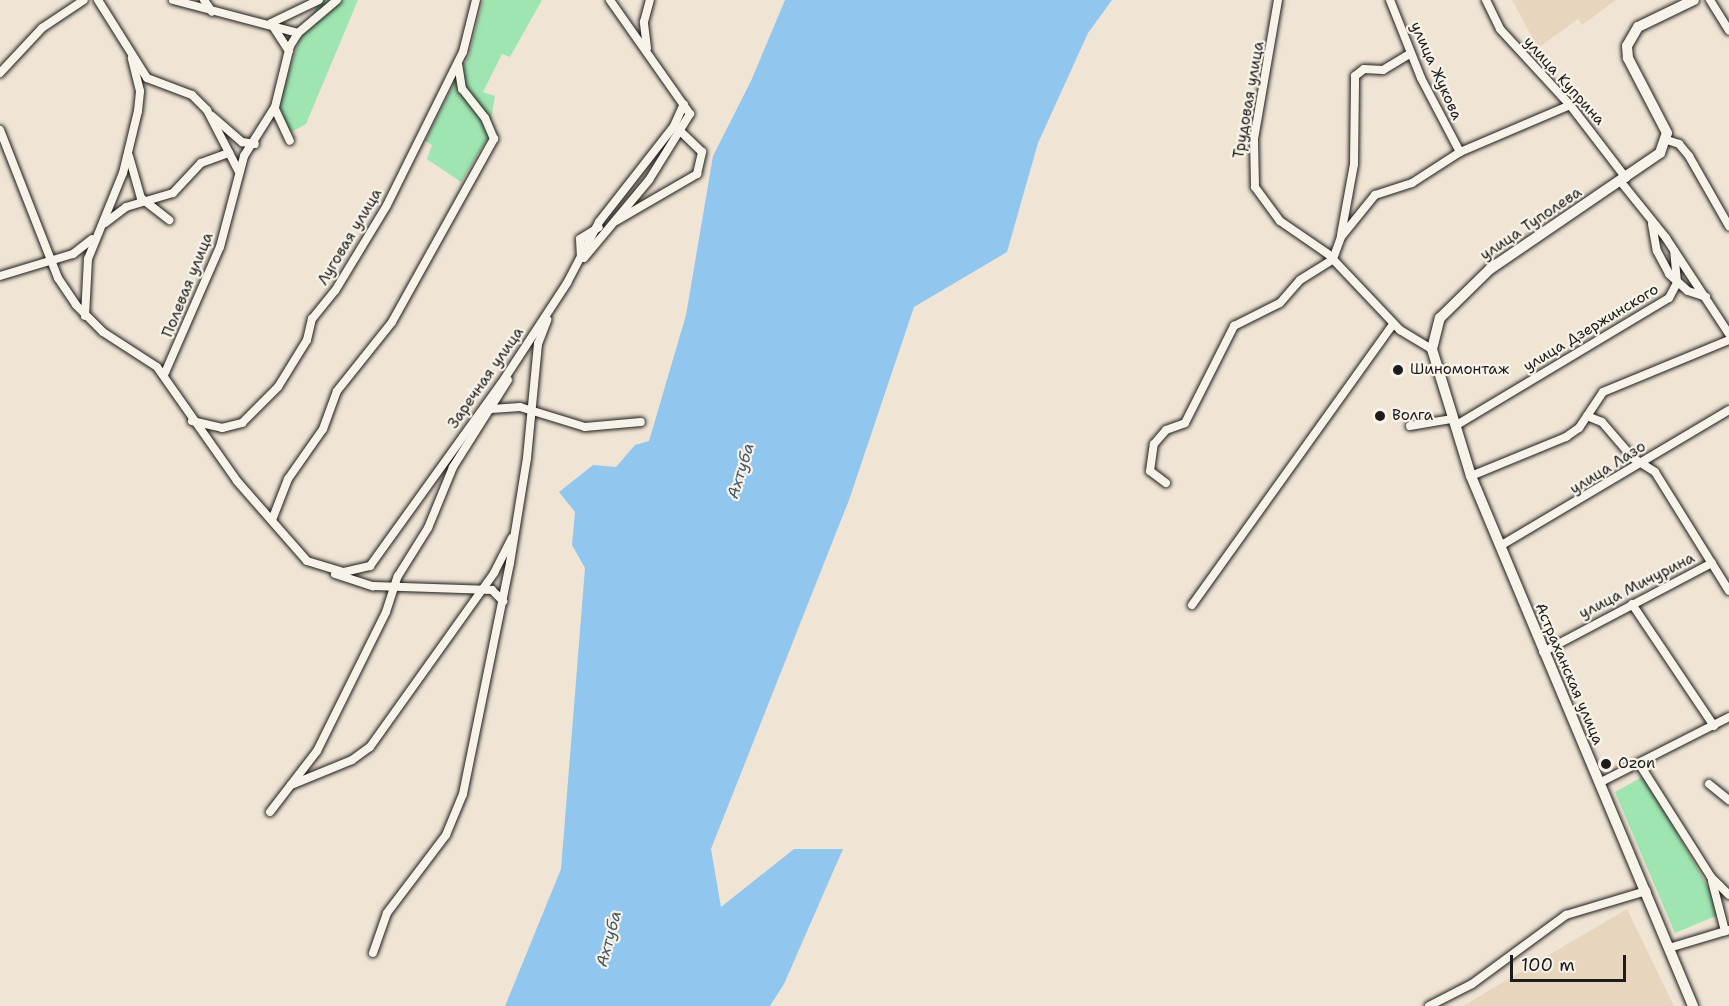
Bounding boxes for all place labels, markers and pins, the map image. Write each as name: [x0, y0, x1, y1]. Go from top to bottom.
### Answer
place label: Шиномонтаж: [1410, 361, 1509, 379]
marker: Шиномонтаж: [1391, 363, 1405, 377]
place label: Волга: [1392, 407, 1433, 425]
marker: Волга: [1373, 409, 1387, 423]
place label: Ozon: [1618, 755, 1655, 773]
marker: Ozon: [1599, 757, 1613, 771]

